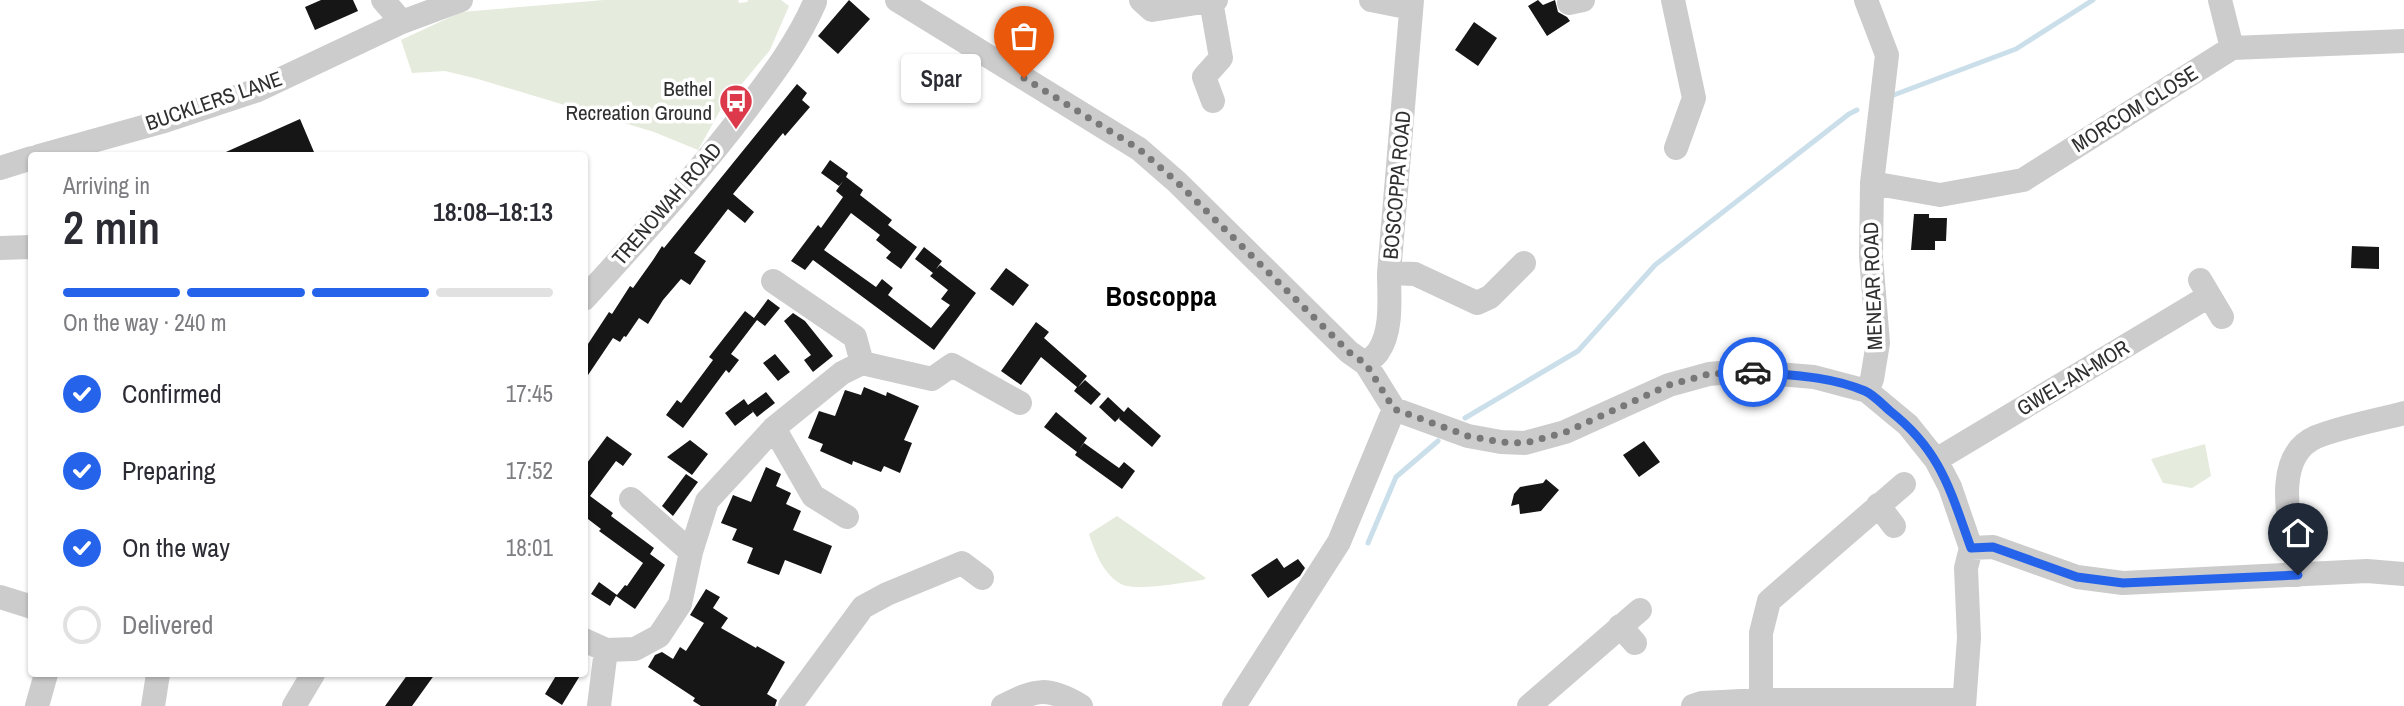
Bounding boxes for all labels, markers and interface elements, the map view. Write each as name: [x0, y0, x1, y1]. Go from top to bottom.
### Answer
pin: [994, 6, 1054, 78]
icon: bag: [1005, 17, 1043, 55]
callout: Spar: [902, 54, 982, 102]
street label: MORCOM CLOSE: [2066, 58, 2203, 159]
text: Spar: [920, 63, 962, 94]
street label: BUCKLERS LANE: [142, 64, 286, 137]
place label: Bethel Recreation Ground: [566, 74, 712, 127]
bus stop icon: Bethel Recreation Ground: [717, 82, 755, 131]
street label: BOSCOPPA ROAD: [1376, 109, 1417, 260]
street label: TRENOWAH ROAD: [605, 136, 728, 271]
text: Arriving in: [63, 170, 150, 201]
text: 18:08–18:13: [433, 194, 553, 229]
text: 2 min: [63, 196, 160, 258]
street label: MENEAR ROAD: [1856, 221, 1889, 351]
district label: Boscoppa: [1106, 277, 1217, 315]
text: On the way · 240 m: [63, 307, 227, 338]
street label: GWEL-AN-MOR: [2011, 333, 2134, 423]
courier: [1718, 337, 1788, 407]
icon: car: [1734, 353, 1772, 391]
icon: check: [63, 375, 101, 413]
text: Confirmed: [122, 376, 222, 411]
text: 17:45: [506, 378, 553, 409]
icon: check: [63, 452, 101, 490]
text: Preparing: [122, 453, 216, 488]
text: 17:52: [506, 455, 553, 486]
pin: [2268, 503, 2328, 575]
icon: home: [2279, 514, 2317, 552]
icon: check: [63, 529, 101, 567]
text: On the way: [122, 530, 230, 565]
text: 18:01: [506, 532, 553, 563]
text: Delivered: [122, 607, 213, 642]

